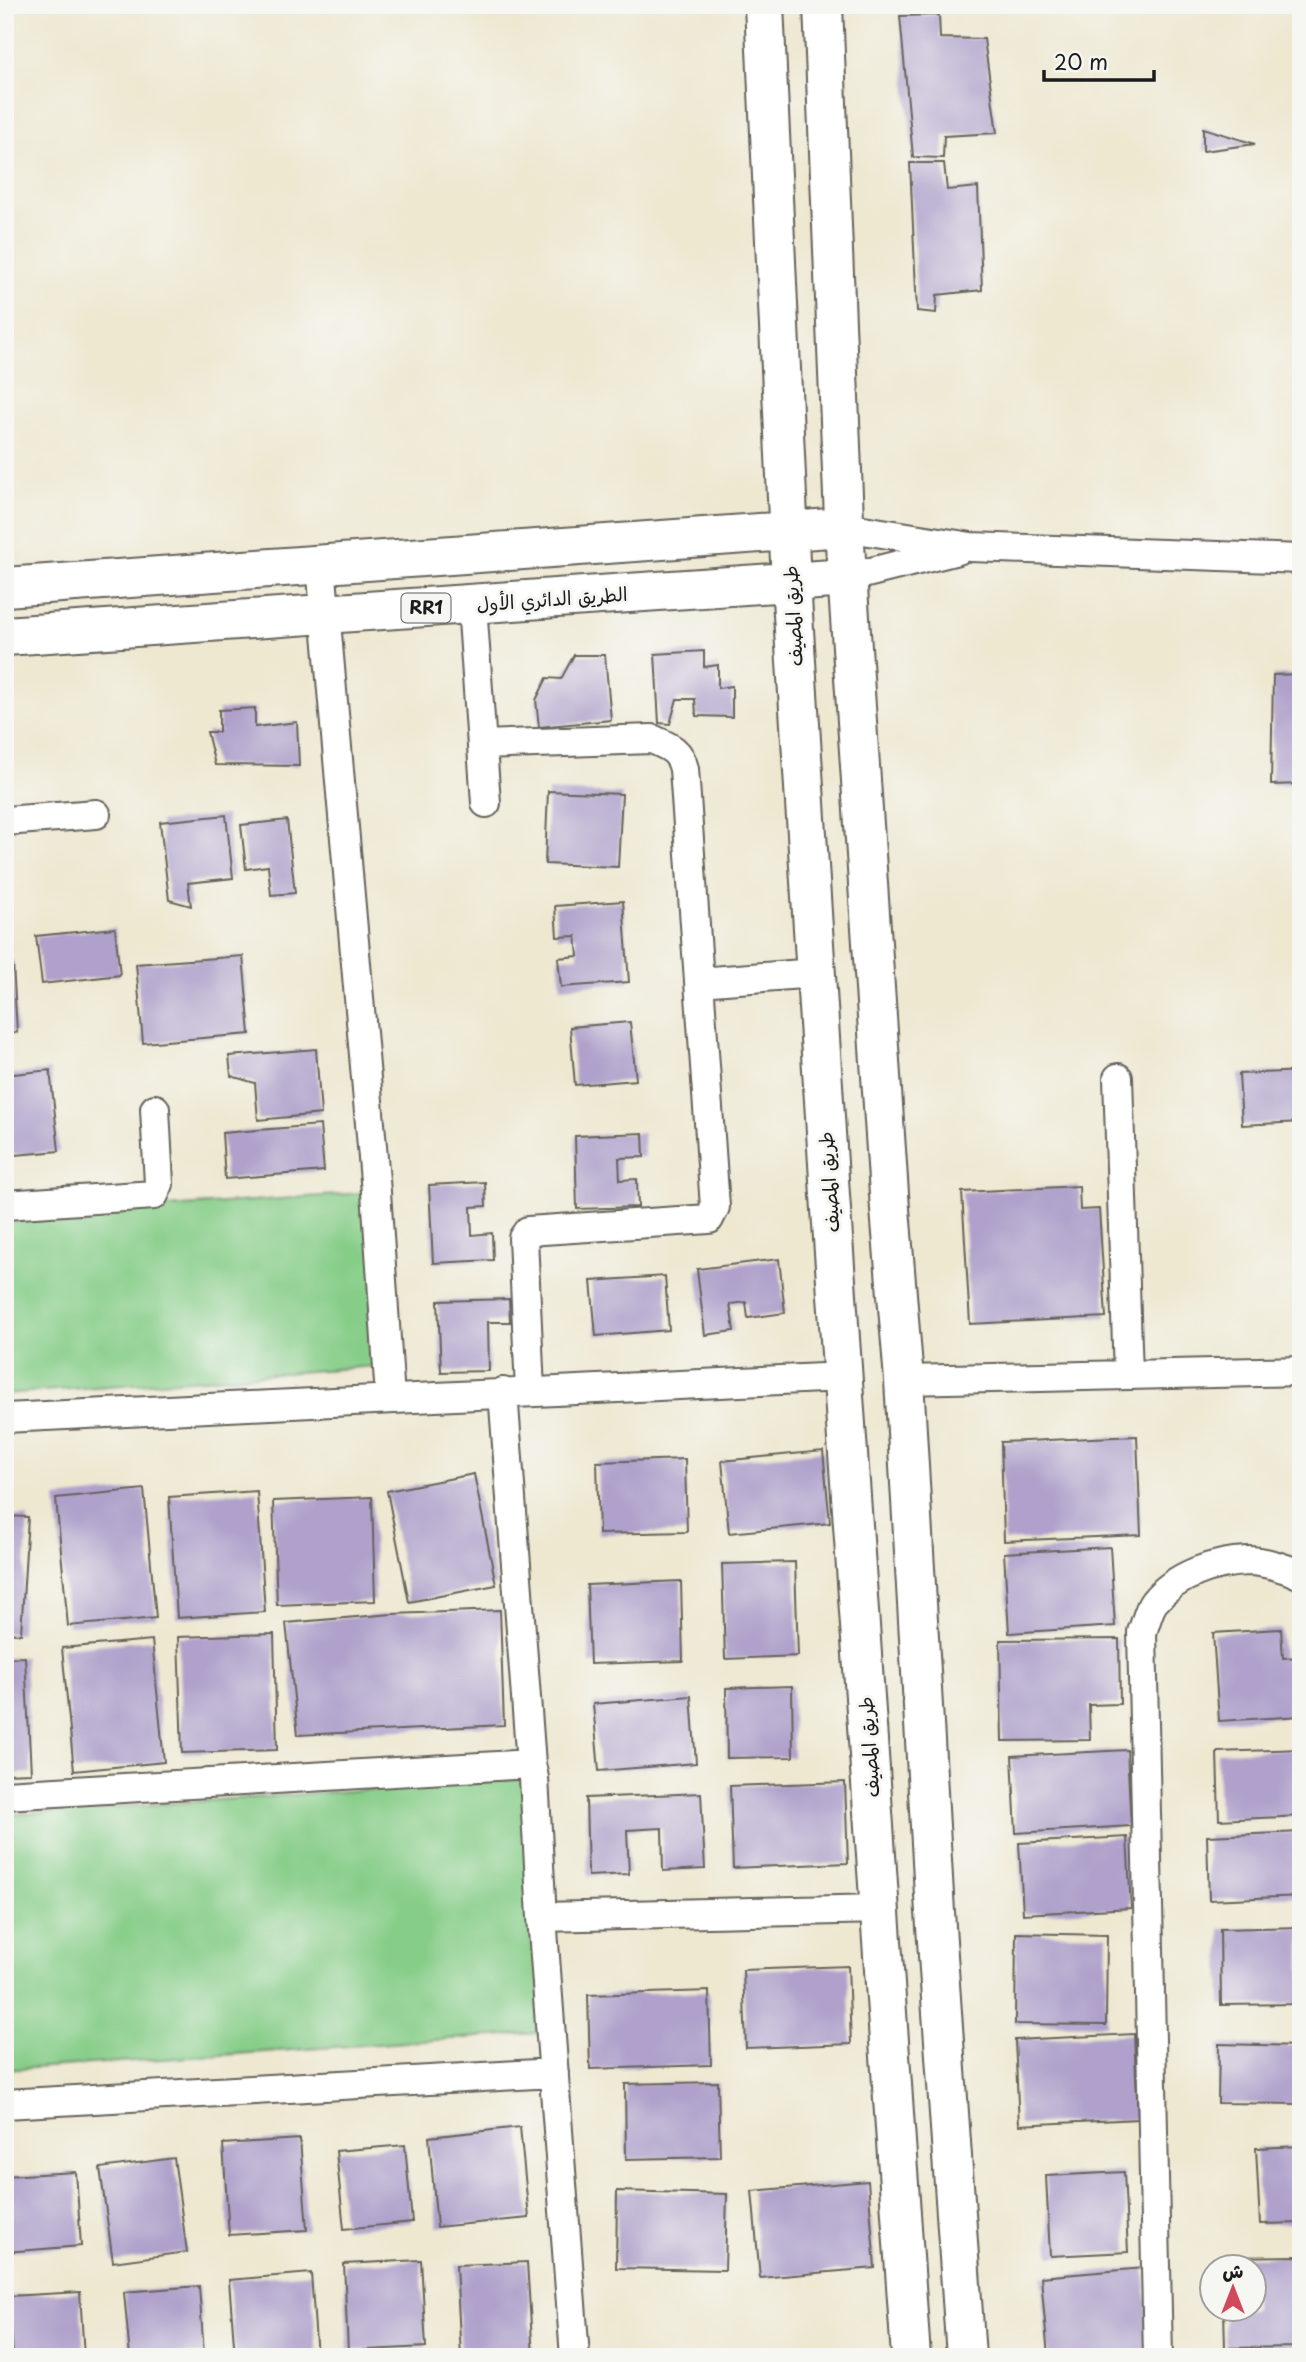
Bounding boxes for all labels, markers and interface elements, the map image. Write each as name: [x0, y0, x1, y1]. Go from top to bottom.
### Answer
scale bar: [1044, 38, 1154, 82]
text: 20 m: [1054, 45, 1108, 77]
street label: طريق المصيف: [775, 565, 809, 667]
street label: الطريق الدائري الأول: [476, 579, 628, 619]
road number: RR1: [402, 594, 450, 622]
street label: طريق المصيف: [811, 1131, 845, 1233]
street label: طريق المصيف: [851, 1696, 885, 1798]
north arrow: [1198, 2254, 1268, 2324]
text: ش: [1223, 2256, 1244, 2284]

